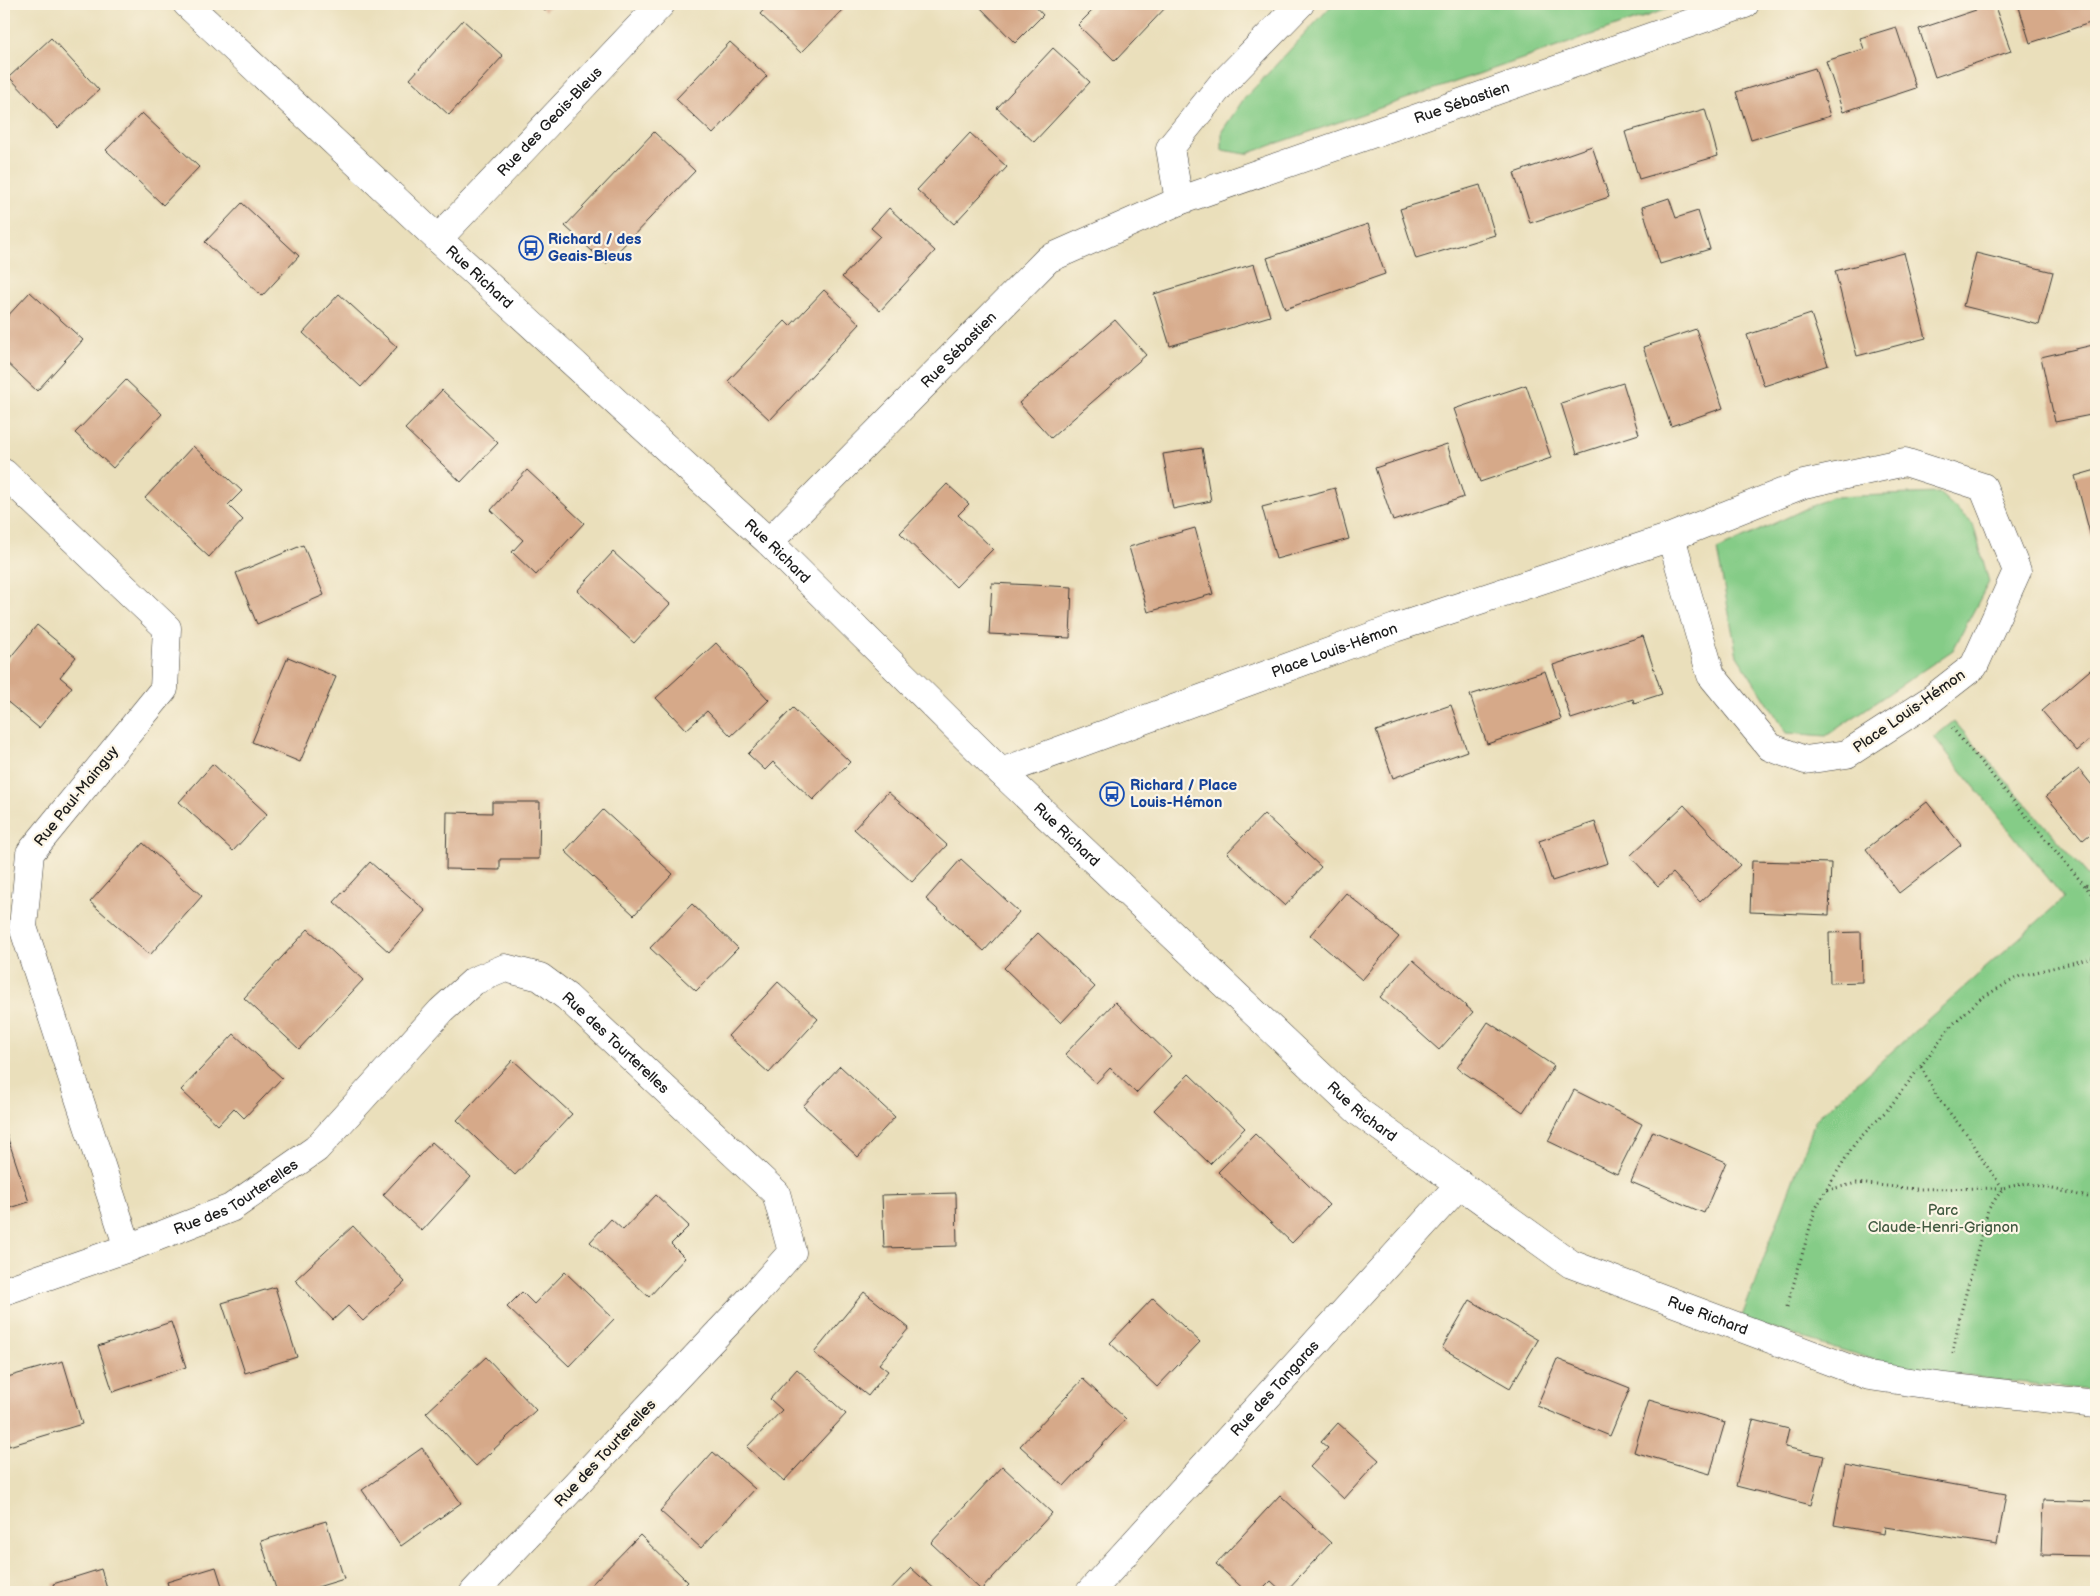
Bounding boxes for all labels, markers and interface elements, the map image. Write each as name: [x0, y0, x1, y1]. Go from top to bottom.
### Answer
street label: Rue des Geais-Bleus: [493, 63, 607, 181]
street label: Rue Sébastien: [1412, 78, 1512, 128]
place label: Richard / des Geais-Bleus: [548, 230, 641, 266]
bus stop icon: Richard / des Geais-Bleus: [518, 235, 544, 261]
street label: Rue Richard: [441, 242, 517, 313]
street label: Rue Sébastien: [917, 308, 1001, 392]
street label: Rue Richard: [740, 515, 814, 588]
street label: Place Louis-Hémon: [1269, 619, 1400, 682]
street label: Place Louis-Hémon: [1849, 666, 1969, 757]
street label: Rue Paul-Mainguy: [30, 742, 123, 850]
place label: Richard / Place Louis-Hémon: [1130, 776, 1238, 812]
bus stop icon: Richard / Place Louis-Hémon: [1099, 781, 1125, 807]
street label: Rue Richard: [1029, 799, 1104, 871]
street label: Rue des Tourterelles: [558, 988, 673, 1098]
street label: Rue Richard: [1323, 1078, 1400, 1146]
street label: Rue des Tourterelles: [171, 1155, 302, 1239]
park label: Parc Claude-Henri-Grignon: [1868, 1201, 2018, 1237]
street label: Rue Richard: [1665, 1292, 1751, 1340]
street label: Rue des Tangaras: [1227, 1336, 1324, 1441]
street label: Rue des Tourterelles: [551, 1395, 661, 1511]

